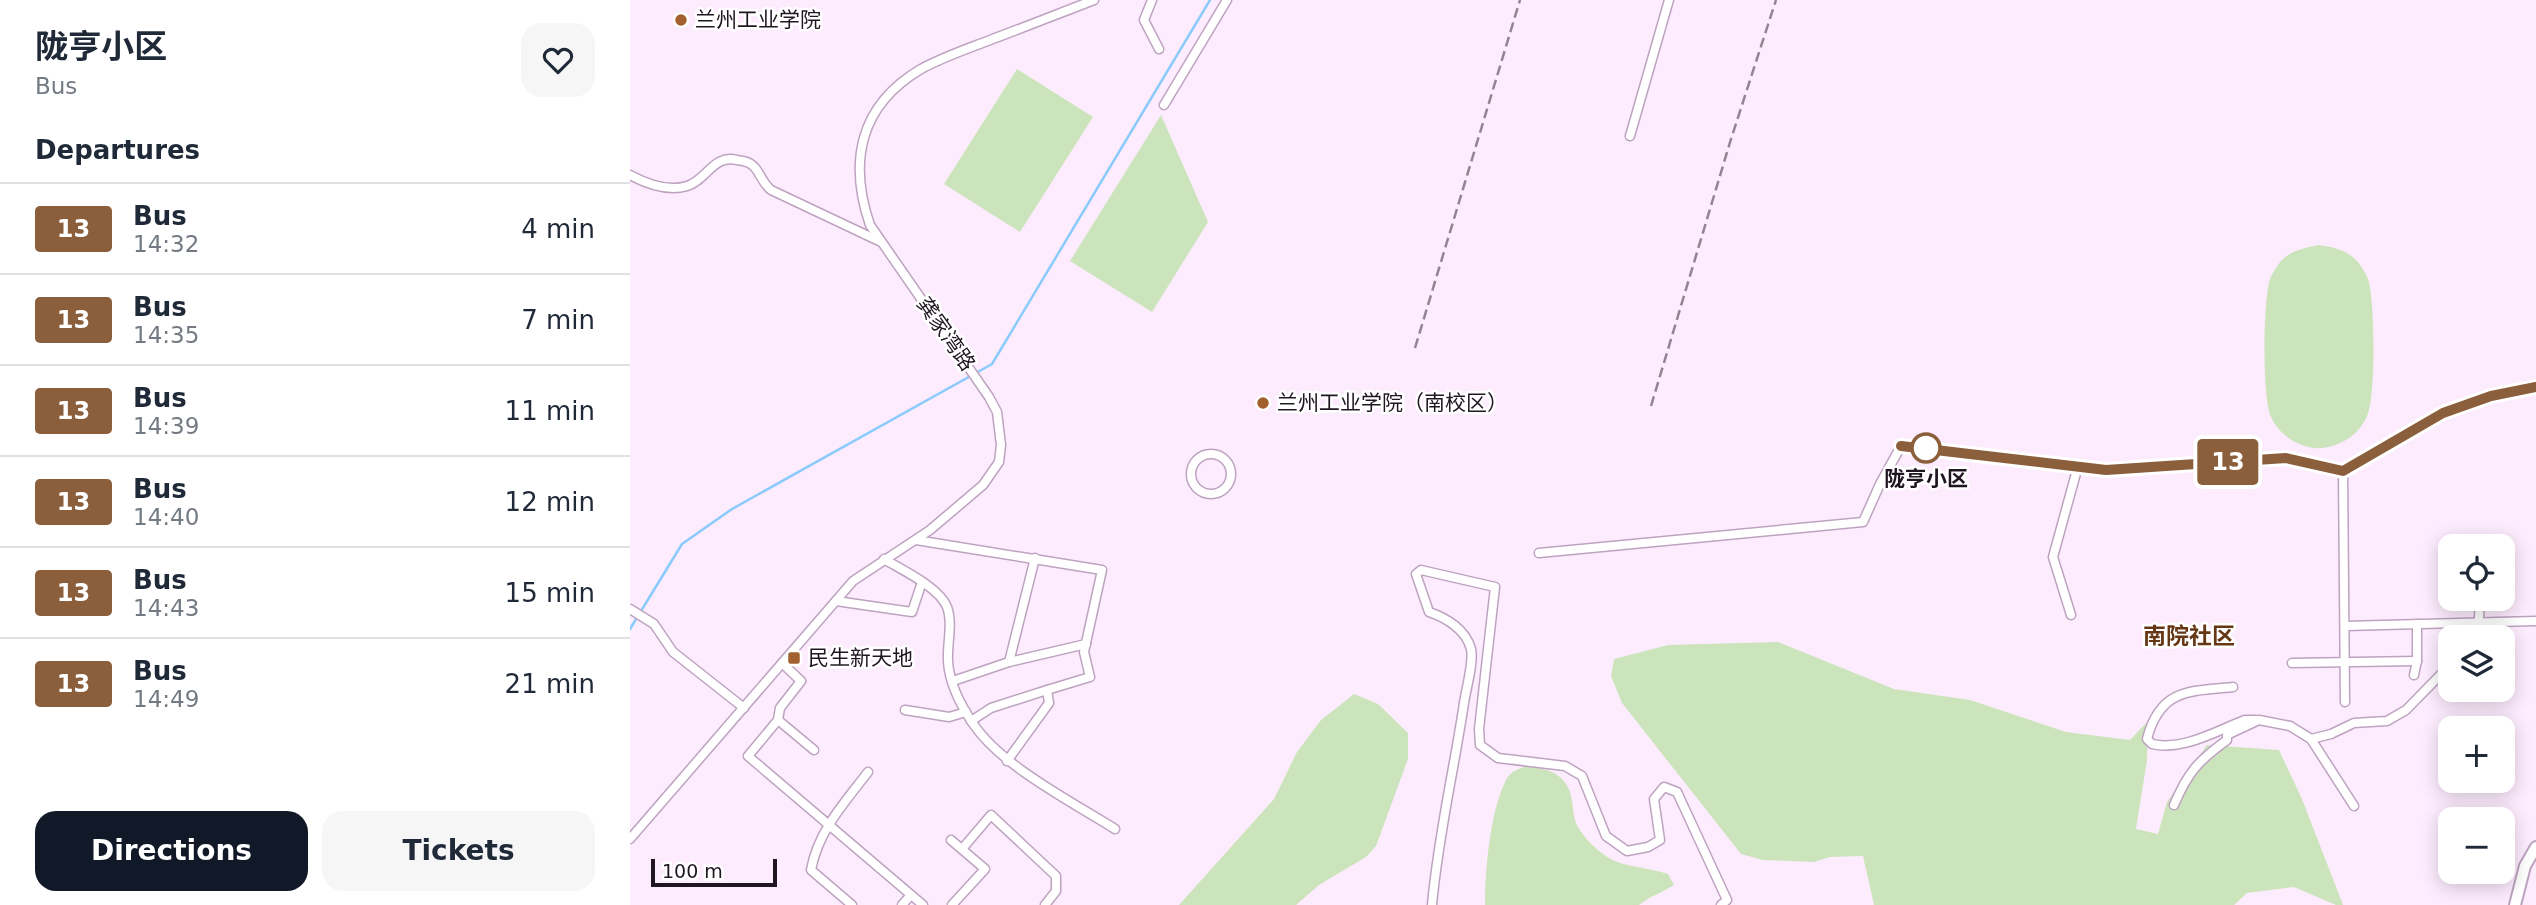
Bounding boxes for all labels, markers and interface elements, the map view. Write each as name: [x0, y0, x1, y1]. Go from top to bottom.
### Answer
place label: 兰州工业学院: [695, 8, 821, 32]
marker: 兰州工业学院: [673, 12, 689, 28]
button: heart: [521, 23, 595, 97]
text: 陇亨小区: [35, 27, 167, 66]
text: Bus: [35, 73, 77, 99]
text: Departures: [35, 135, 200, 165]
text: Bus: [133, 201, 187, 231]
text: 4 min: [521, 214, 595, 244]
text: 13: [57, 215, 90, 243]
text: 14:32: [133, 231, 199, 257]
text: Bus: [133, 292, 187, 322]
street label: 龚家湾路: [912, 293, 980, 375]
text: 7 min: [521, 305, 595, 335]
text: 13: [57, 306, 90, 334]
text: 14:35: [133, 322, 199, 348]
text: Bus: [133, 383, 187, 413]
place label: 兰州工业学院（南校区）: [1277, 391, 1508, 415]
marker: 兰州工业学院（南校区）: [1255, 395, 1271, 411]
text: 11 min: [505, 396, 595, 426]
text: 13: [57, 397, 90, 425]
text: 14:39: [133, 413, 199, 439]
marker: 陇亨小区: [1911, 433, 1941, 463]
line badge: 13: [2196, 439, 2260, 485]
text: 13: [2211, 448, 2245, 476]
place label: 陇亨小区: [1884, 467, 1968, 491]
text: Bus: [133, 474, 187, 504]
text: 12 min: [505, 487, 595, 517]
text: 13: [57, 488, 90, 516]
text: 14:40: [133, 504, 199, 530]
map controls: [2438, 534, 2515, 884]
button: locate: [2438, 534, 2515, 611]
text: Bus: [133, 565, 187, 595]
text: 15 min: [505, 578, 595, 608]
text: 13: [57, 579, 90, 607]
text: 14:43: [133, 595, 199, 621]
district label: 南院社区: [2143, 623, 2235, 649]
button: layers: [2438, 625, 2515, 702]
place label: 民生新天地: [808, 646, 913, 670]
marker: 民生新天地: [786, 650, 802, 666]
text: Bus: [133, 656, 187, 686]
text: 21 min: [505, 669, 595, 699]
text: 13: [57, 670, 90, 698]
text: 14:49: [133, 686, 199, 712]
button: +: [2438, 716, 2515, 793]
button: −: [2438, 807, 2515, 884]
button: Directions: [35, 811, 308, 891]
button: Tickets: [322, 811, 595, 891]
scale bar: [651, 856, 777, 888]
text: 100 m: [662, 860, 723, 882]

